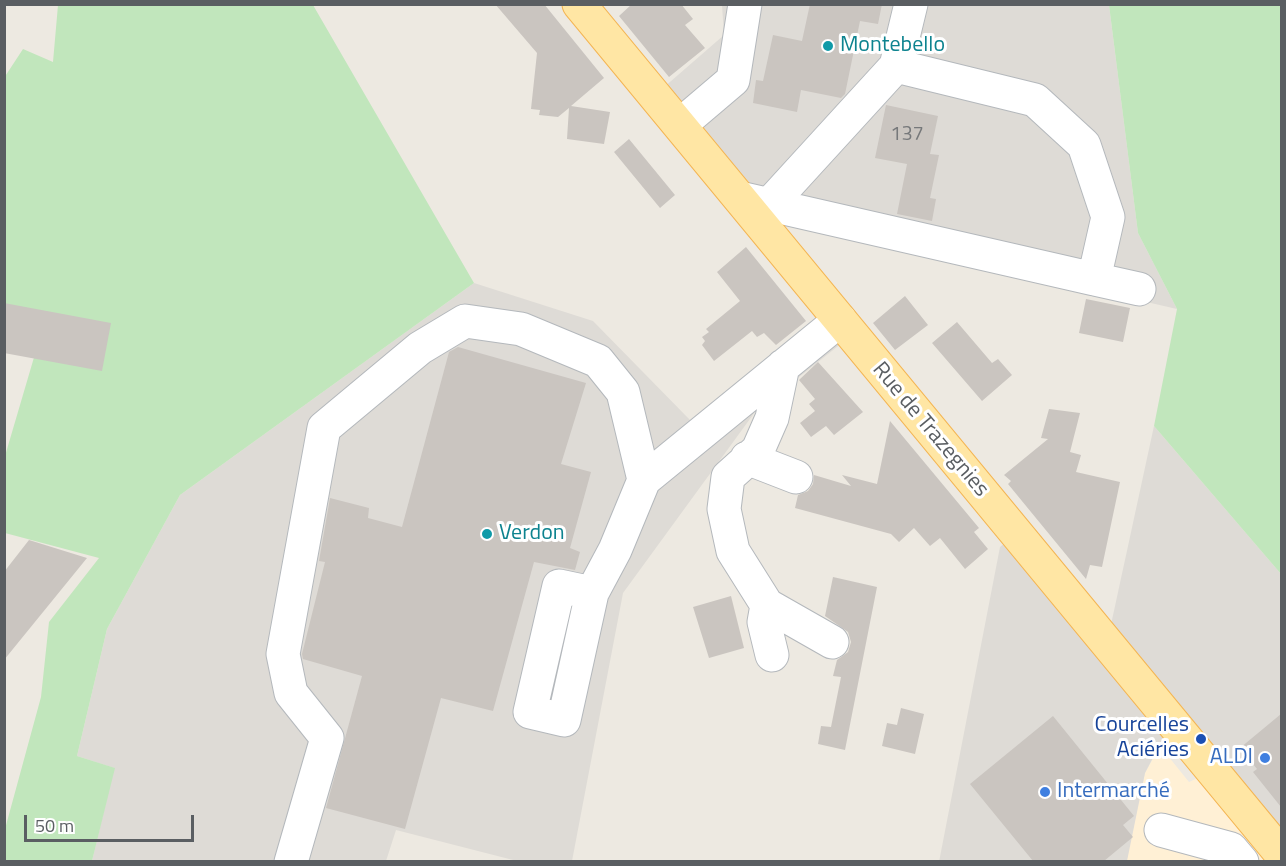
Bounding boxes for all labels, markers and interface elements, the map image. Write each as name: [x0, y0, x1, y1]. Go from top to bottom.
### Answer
place label: Montebello: [840, 33, 945, 59]
marker: Montebello: [821, 39, 835, 53]
house number: 137: [890, 123, 924, 147]
street label: Rue de Trazegnies: [866, 357, 994, 503]
place label: Verdon: [499, 521, 565, 547]
marker: Verdon: [480, 527, 494, 541]
place label: Courcelles Aciéries: [1094, 713, 1189, 764]
marker: Courcelles Aciéries: [1194, 732, 1208, 746]
place label: ALDI: [1210, 745, 1253, 771]
marker: ALDI: [1258, 751, 1272, 765]
place label: Intermarché: [1057, 779, 1170, 805]
marker: Intermarché: [1038, 785, 1052, 799]
scale bar: [27, 803, 196, 841]
text: 50 m: [35, 812, 74, 839]

